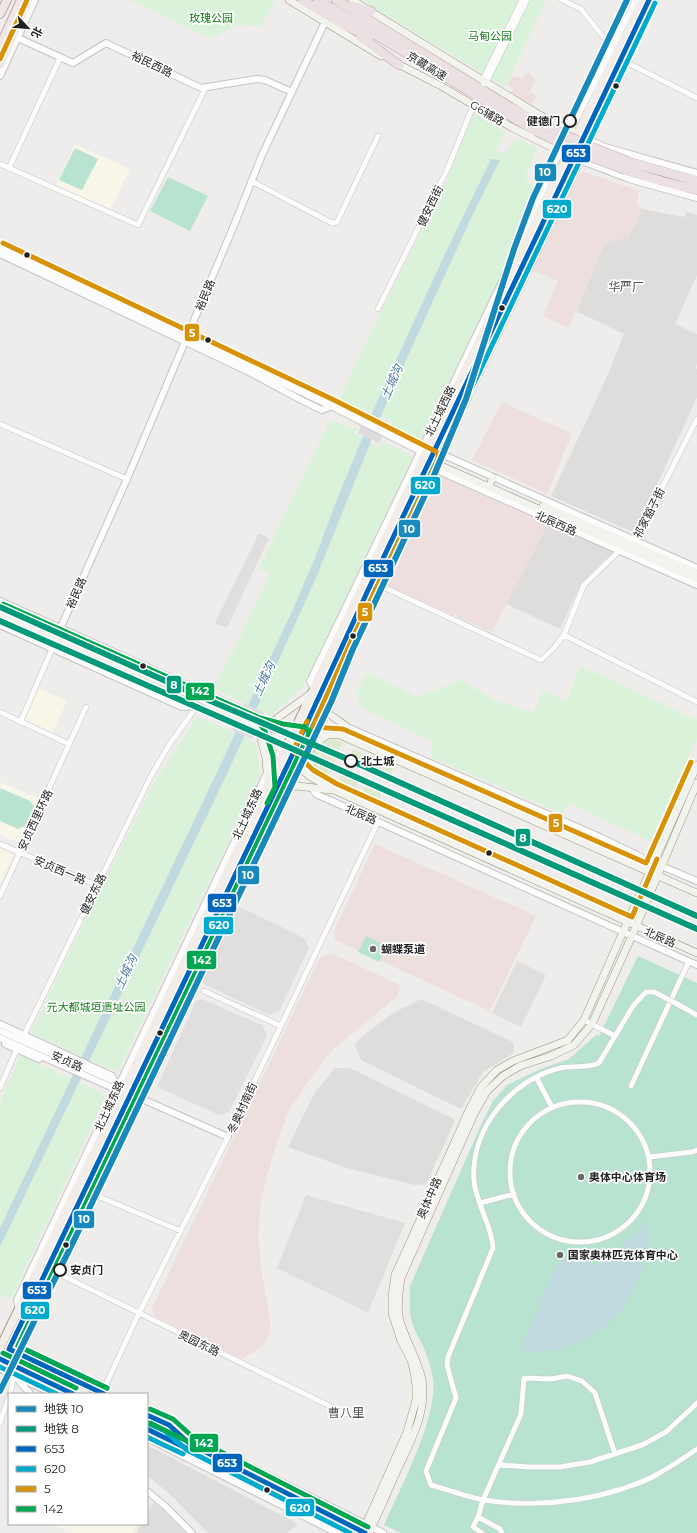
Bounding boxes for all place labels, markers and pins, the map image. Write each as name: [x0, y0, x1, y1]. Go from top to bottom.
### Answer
unlabelled marker: [611, 81, 621, 91]
place label: 健德门: [527, 114, 560, 128]
marker: 健德门: [563, 114, 577, 128]
unlabelled marker: [22, 250, 32, 260]
unlabelled marker: [497, 303, 507, 313]
unlabelled marker: [203, 335, 213, 345]
unlabelled marker: [348, 631, 358, 641]
unlabelled marker: [138, 661, 148, 671]
marker: 北土城: [344, 754, 358, 768]
place label: 北土城: [361, 754, 395, 768]
unlabelled marker: [484, 848, 494, 858]
place label: 蝴蝶泵道: [381, 942, 425, 956]
marker: 蝴蝶泵道: [368, 944, 378, 954]
unlabelled marker: [155, 1028, 165, 1038]
place label: 奥体中心体育场: [589, 1170, 666, 1184]
marker: 奥体中心体育场: [576, 1172, 586, 1182]
unlabelled marker: [61, 1240, 71, 1250]
place label: 国家奥林匹克体育中心: [568, 1248, 678, 1262]
marker: 国家奥林匹克体育中心: [555, 1250, 565, 1260]
marker: 安贞门: [53, 1263, 67, 1277]
place label: 安贞门: [70, 1263, 103, 1277]
unlabelled marker: [262, 1485, 272, 1495]

